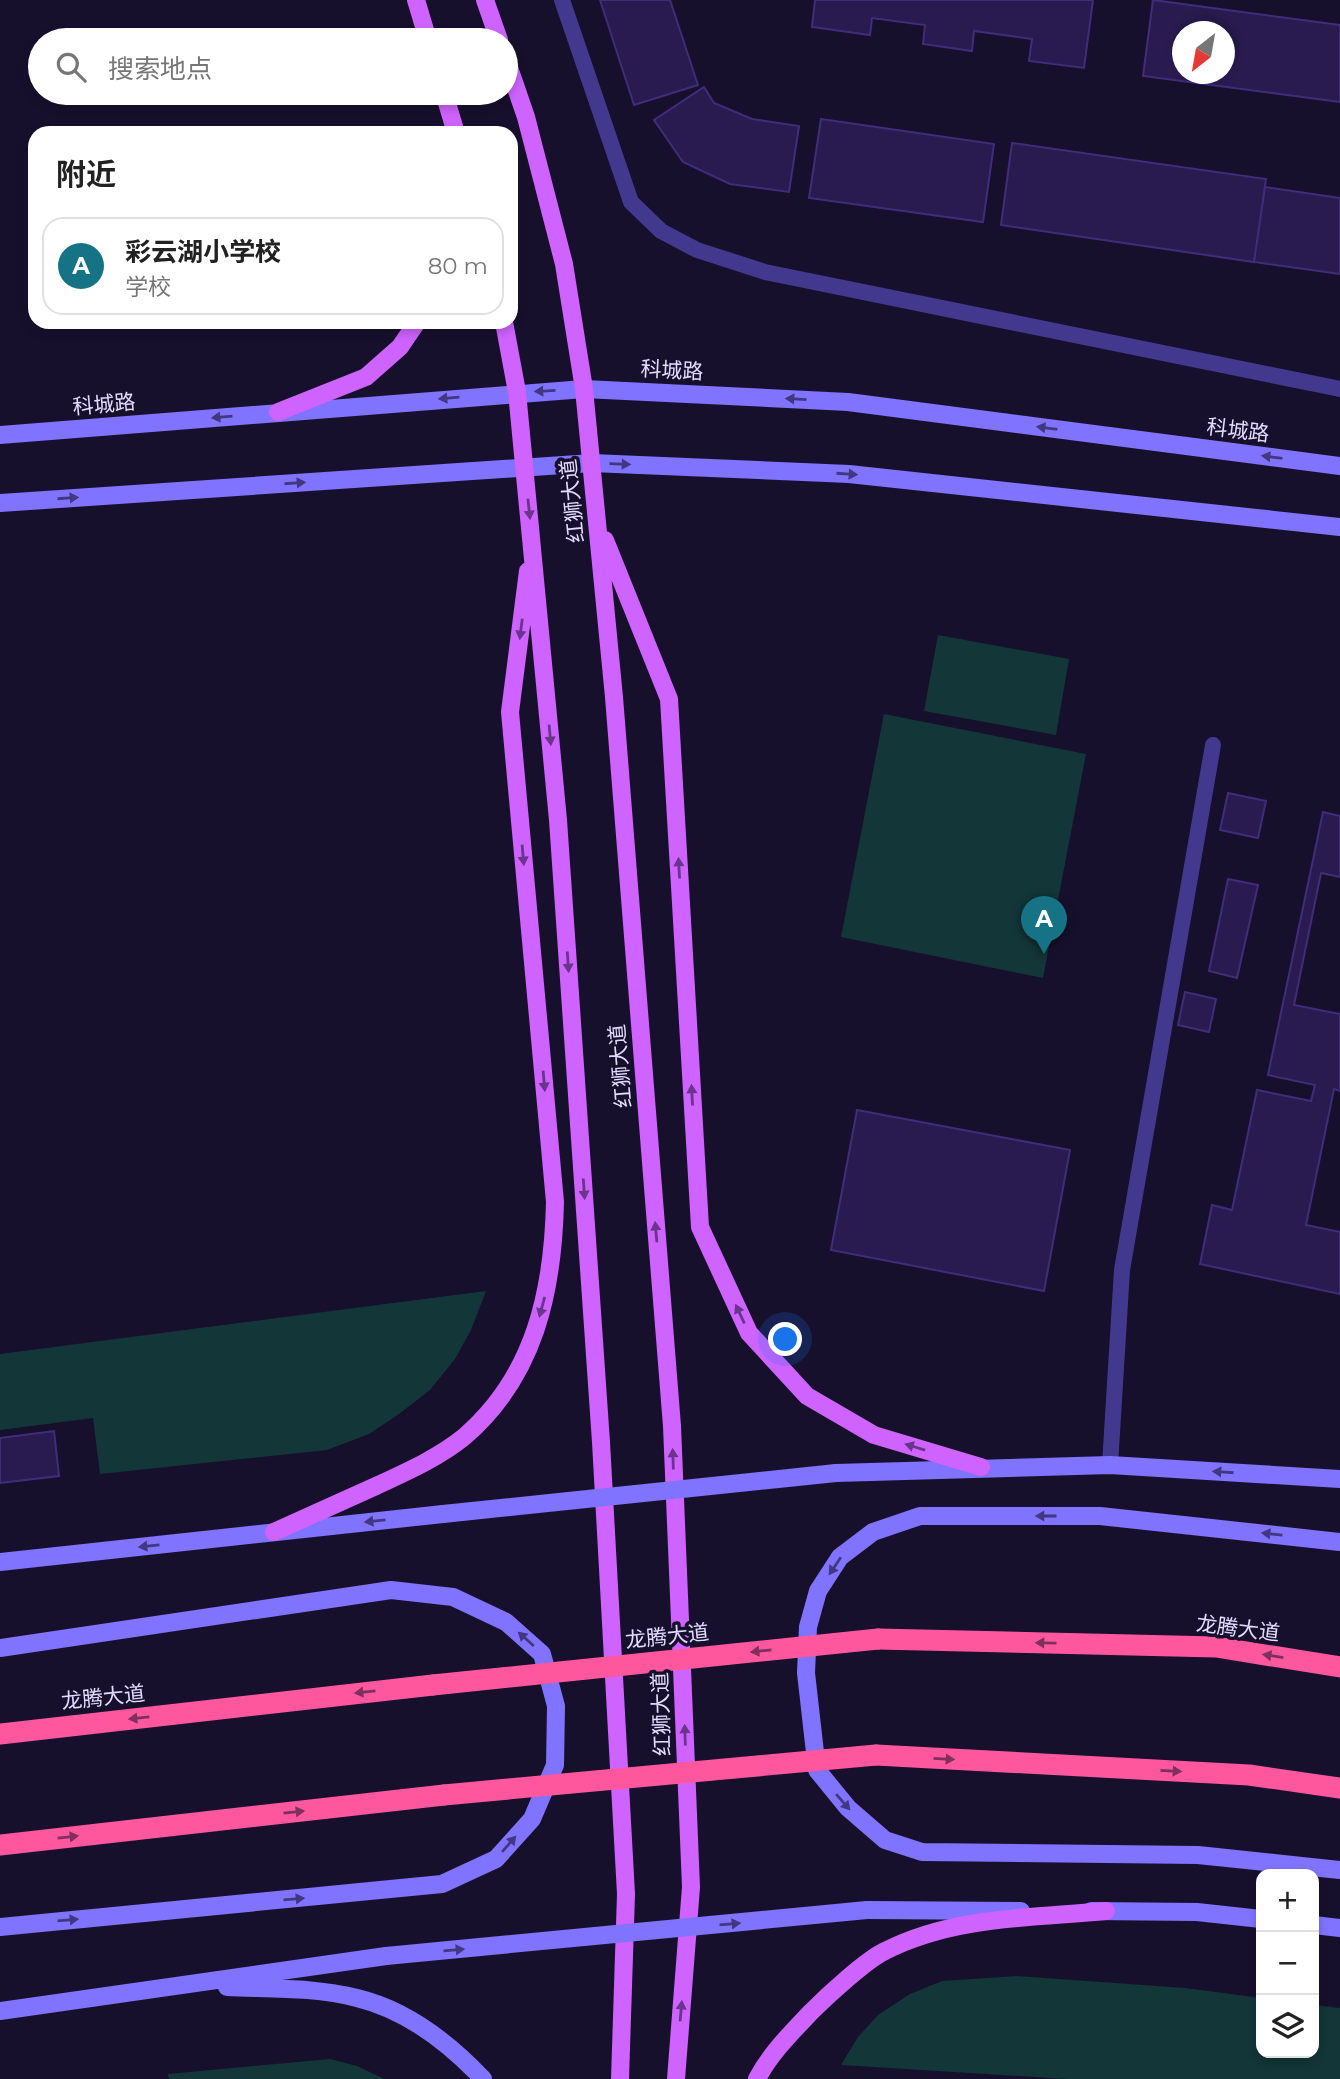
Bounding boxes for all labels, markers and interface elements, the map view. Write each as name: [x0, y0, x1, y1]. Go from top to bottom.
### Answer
north arrow: [1172, 21, 1235, 84]
search box: [28, 28, 518, 105]
icon: search: [52, 48, 90, 86]
text: 搜索地点: [108, 53, 212, 85]
text: 附近: [56, 156, 116, 193]
text: 彩云湖小学校: [125, 236, 281, 268]
text: A: [72, 252, 90, 280]
text: 80 m: [428, 252, 488, 280]
text: 学校: [125, 273, 171, 301]
street label: 科城路: [640, 356, 704, 384]
one-way arrow: [534, 385, 556, 396]
street label: 科城路: [72, 389, 136, 419]
one-way arrow: [438, 393, 460, 404]
one-way arrow: [785, 394, 807, 405]
one-way arrow: [211, 412, 233, 423]
street label: 科城路: [1205, 414, 1271, 446]
one-way arrow: [1036, 422, 1058, 433]
one-way arrow: [1261, 452, 1283, 463]
street label: 红狮大道: [555, 458, 589, 544]
one-way arrow: [609, 459, 631, 470]
one-way arrow: [836, 469, 858, 480]
one-way arrow: [284, 477, 306, 488]
one-way arrow: [57, 492, 79, 503]
one-way arrow: [524, 498, 535, 520]
one-way arrow: [515, 618, 526, 640]
one-way arrow: [545, 725, 556, 747]
one-way arrow: [518, 844, 529, 866]
one-way arrow: [673, 857, 684, 879]
pin: A: [1021, 896, 1067, 954]
one-way arrow: [563, 951, 574, 973]
street label: 红狮大道: [604, 1023, 636, 1109]
one-way arrow: [539, 1071, 550, 1093]
one-way arrow: [686, 1084, 697, 1106]
one-way arrow: [578, 1178, 589, 1200]
one-way arrow: [650, 1221, 661, 1243]
one-way arrow: [537, 1297, 547, 1318]
one-way arrow: [734, 1304, 746, 1324]
your location: [768, 1322, 802, 1356]
one-way arrow: [904, 1442, 925, 1452]
one-way arrow: [668, 1448, 679, 1470]
one-way arrow: [1212, 1466, 1234, 1477]
one-way arrow: [1034, 1510, 1056, 1522]
one-way arrow: [364, 1516, 386, 1527]
one-way arrow: [1261, 1529, 1283, 1540]
one-way arrow: [138, 1540, 160, 1551]
one-way arrow: [828, 1556, 841, 1576]
street label: 龙腾大道: [1195, 1610, 1281, 1646]
street label: 龙腾大道: [624, 1619, 710, 1653]
one-way arrow: [518, 1632, 535, 1648]
one-way arrow: [1035, 1638, 1057, 1649]
one-way arrow: [750, 1646, 772, 1657]
one-way arrow: [1261, 1650, 1283, 1661]
street label: 红狮大道: [647, 1672, 675, 1756]
street label: 龙腾大道: [60, 1680, 146, 1714]
one-way arrow: [354, 1687, 376, 1698]
one-way arrow: [128, 1713, 150, 1724]
one-way arrow: [679, 1724, 690, 1746]
one-way arrow: [933, 1753, 955, 1764]
one-way arrow: [1160, 1766, 1182, 1777]
one-way arrow: [835, 1793, 851, 1810]
one-way arrow: [283, 1807, 305, 1818]
one-way arrow: [57, 1832, 79, 1843]
one-way arrow: [501, 1836, 516, 1853]
map controls: [1256, 1869, 1319, 2058]
button: +: [1256, 1869, 1319, 1932]
one-way arrow: [284, 1893, 306, 1904]
one-way arrow: [57, 1915, 79, 1926]
one-way arrow: [719, 1918, 741, 1929]
button: −: [1256, 1932, 1319, 1995]
one-way arrow: [443, 1944, 465, 1955]
button: layers: [1256, 1995, 1319, 2058]
one-way arrow: [676, 2000, 687, 2022]

